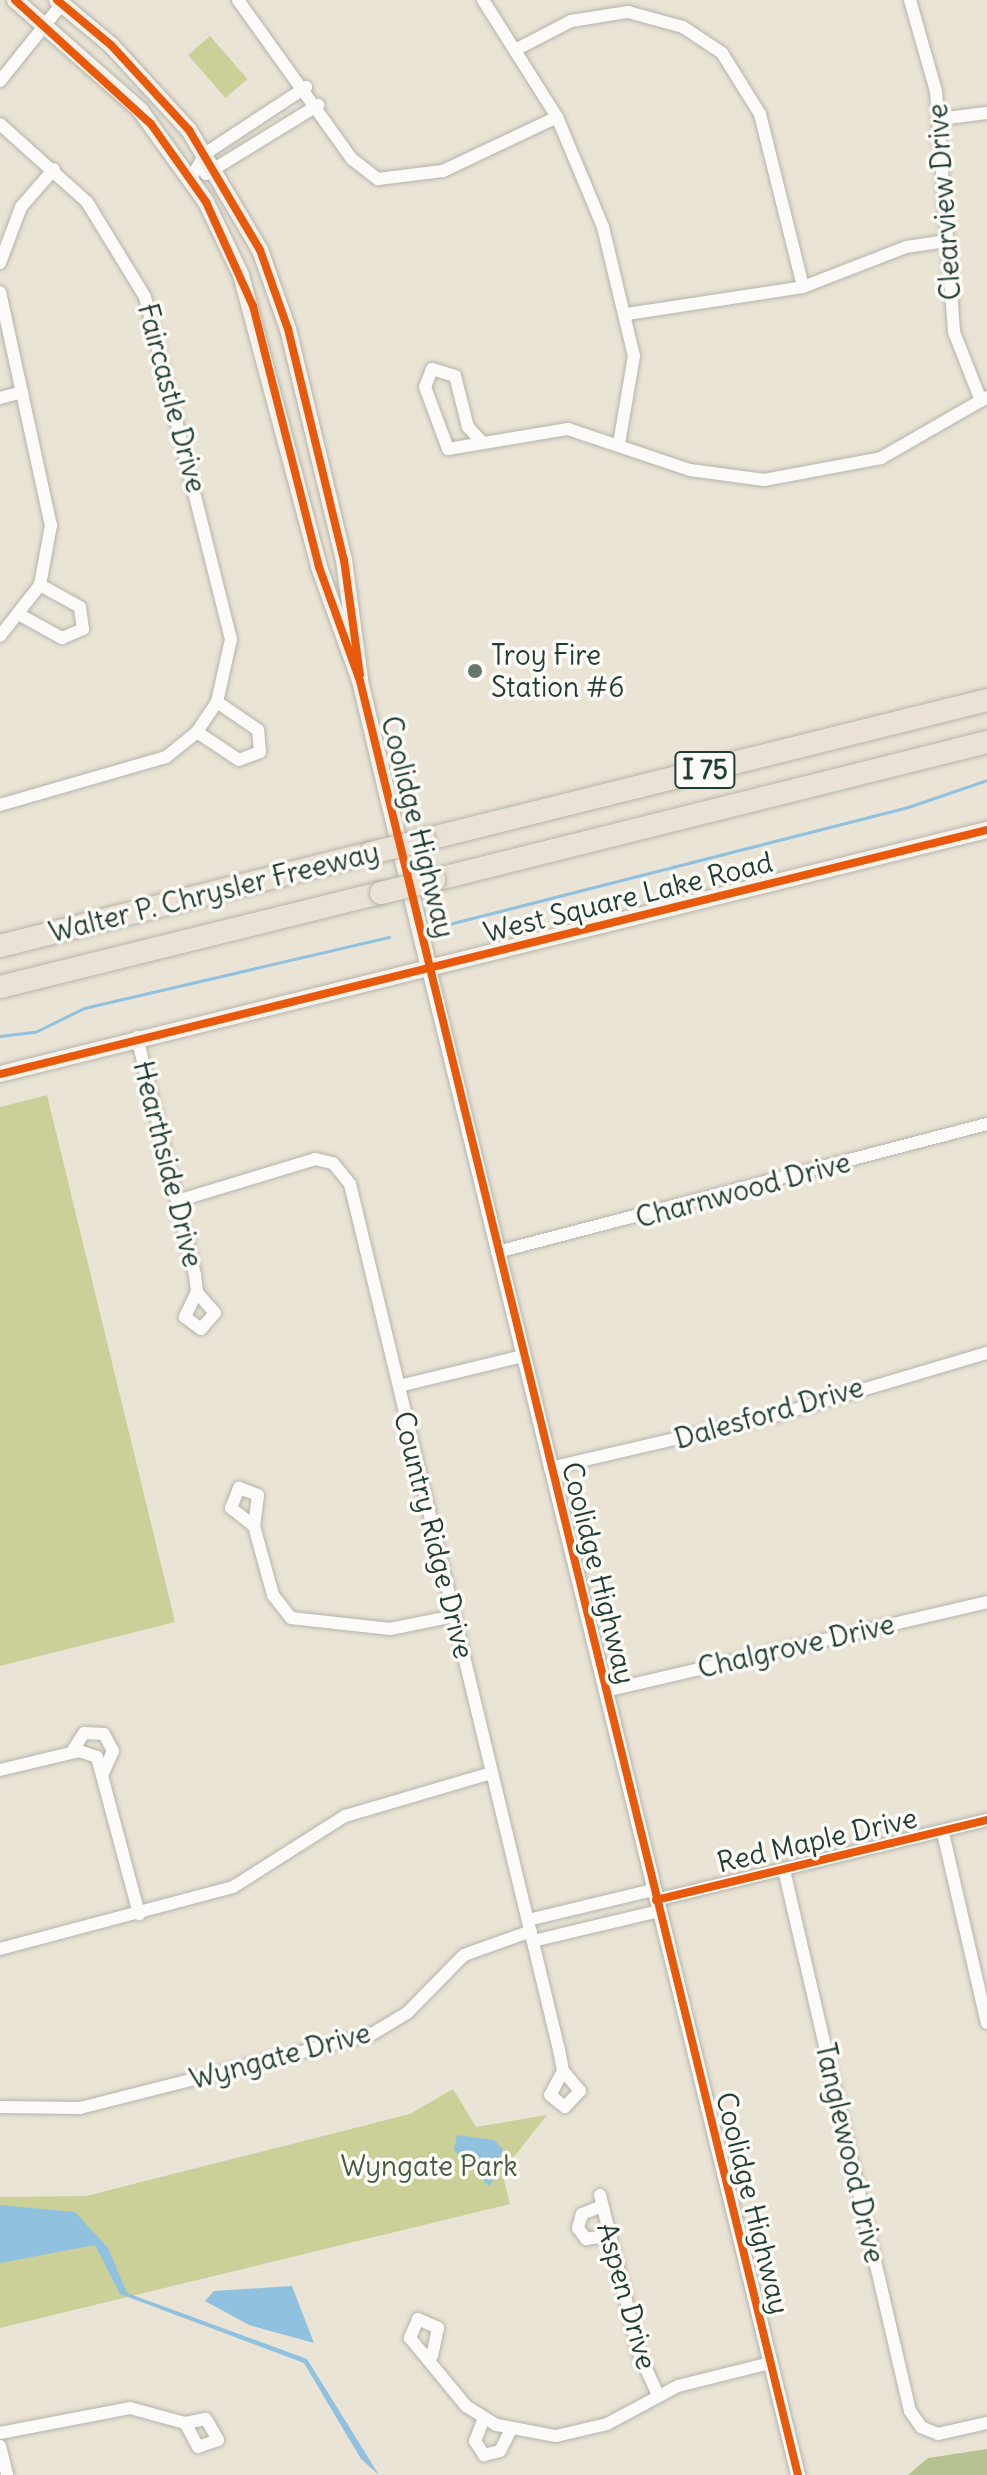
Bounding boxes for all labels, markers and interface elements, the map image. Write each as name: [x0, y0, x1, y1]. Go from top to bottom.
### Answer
street label: Clearview Drive: [920, 103, 968, 301]
street label: Faircastle Drive: [131, 300, 213, 496]
place label: Troy Fire Station #6: [491, 638, 624, 704]
marker: Troy Fire Station #6: [466, 662, 484, 680]
street label: Coolidge Highway: [374, 712, 462, 942]
road number: I 75: [673, 748, 737, 792]
street label: Walter P. Chrysler Freeway: [45, 835, 383, 949]
street label: West Square Lake Road: [480, 845, 776, 949]
street label: Hearthside Drive: [126, 1057, 210, 1271]
street label: Charnwood Drive: [632, 1145, 854, 1235]
street label: Dalesford Drive: [671, 1370, 867, 1456]
street label: Country Ridge Drive: [387, 1408, 481, 1662]
street label: Coolidge Highway: [555, 1458, 643, 1688]
street label: Chalgrove Drive: [694, 1607, 898, 1685]
street label: Red Maple Drive: [714, 1801, 920, 1879]
street label: Wyngate Drive: [186, 2016, 374, 2096]
street label: Tanglewood Drive: [808, 2040, 892, 2266]
street label: Coolidge Highway: [709, 2088, 797, 2318]
park label: Wyngate Park: [340, 2149, 518, 2183]
street label: Aspen Drive: [590, 2219, 664, 2373]

